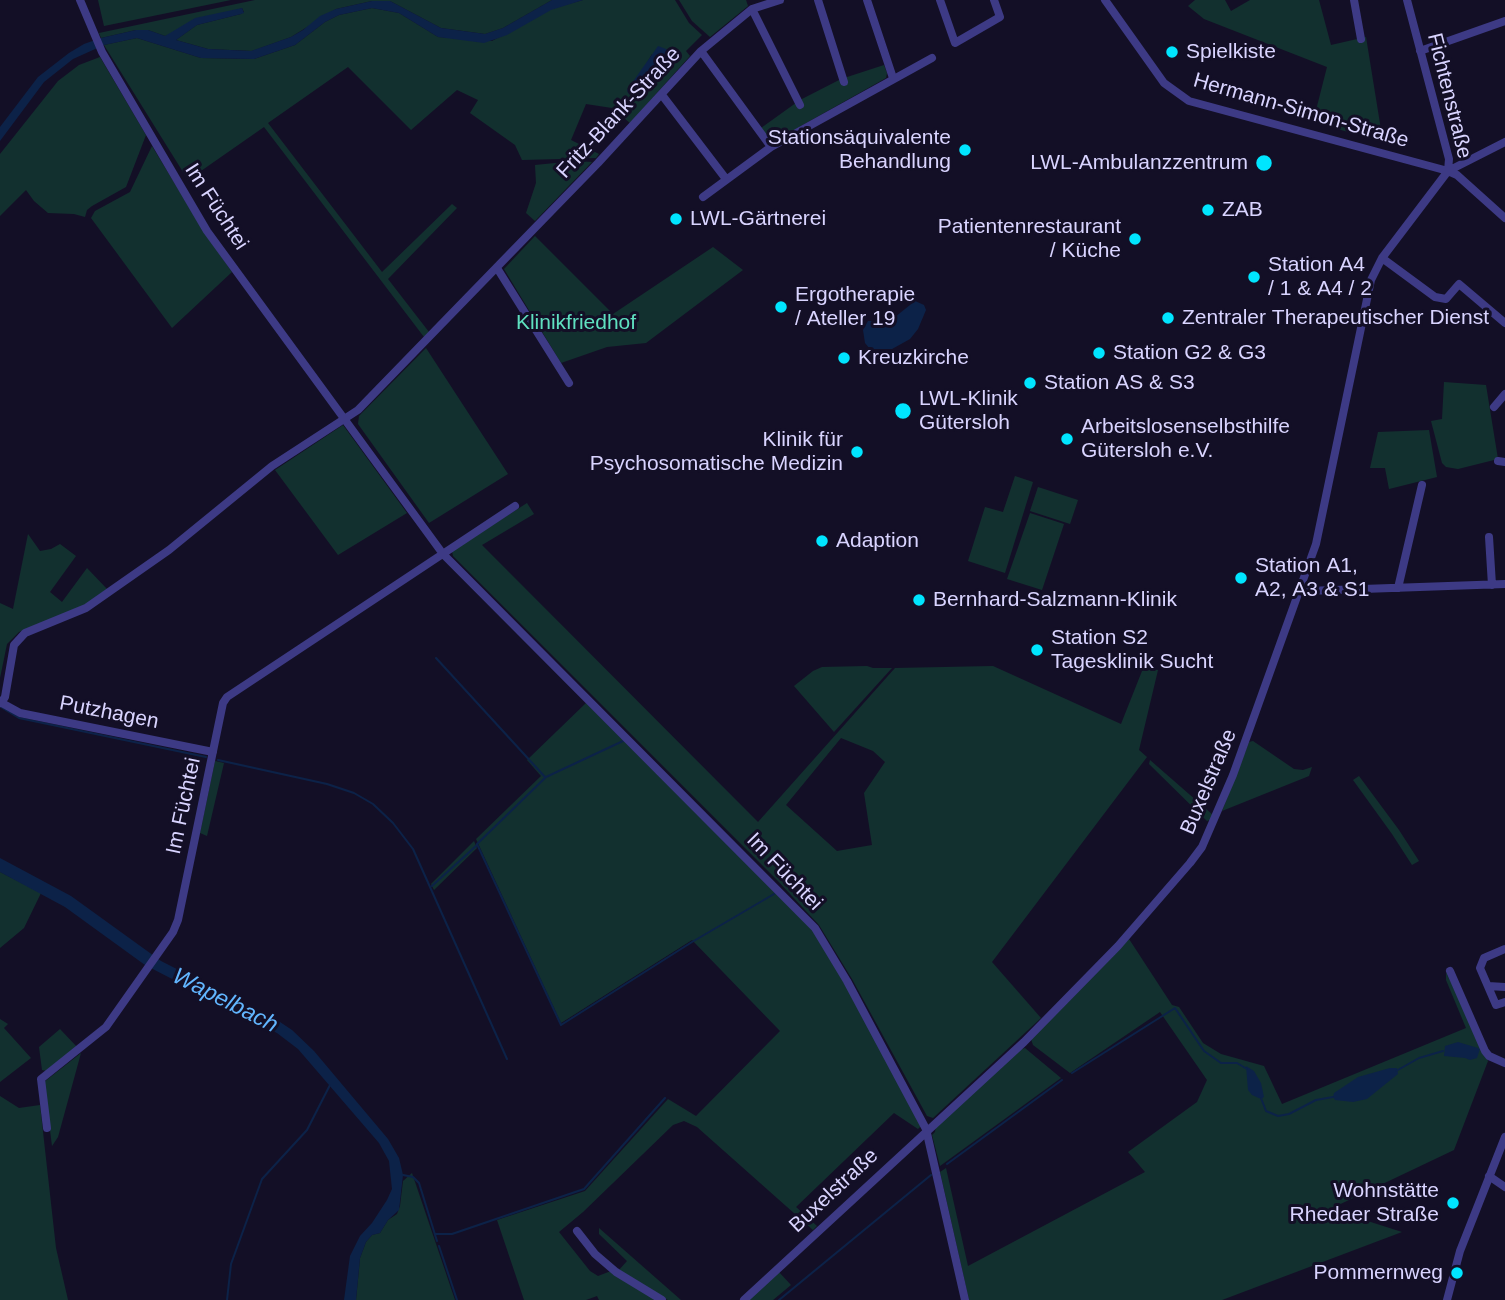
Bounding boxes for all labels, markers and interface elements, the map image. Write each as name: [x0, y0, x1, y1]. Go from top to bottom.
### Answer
street label: Fichtenstraße: [1421, 31, 1477, 161]
place label: Spielkiste: [1186, 39, 1276, 65]
street label: Fritz-Blank-Straße: [552, 42, 686, 184]
marker: Spielkiste: [1164, 44, 1180, 60]
street label: Hermann-Simon-Straße: [1190, 68, 1412, 154]
place label: Stationsäquivalente Behandlung: [768, 125, 951, 175]
marker: Stationsäquivalente Behandlung: [957, 142, 973, 158]
place label: LWL-Ambulanzzentrum: [1030, 150, 1248, 176]
marker: LWL-Ambulanzzentrum: [1254, 153, 1274, 173]
street label: Im Füchtei: [179, 159, 253, 255]
place label: ZAB: [1222, 197, 1263, 223]
marker: ZAB: [1200, 202, 1216, 218]
place label: LWL-Gärtnerei: [690, 206, 826, 232]
marker: LWL-Gärtnerei: [668, 211, 684, 227]
place label: Patientenrestaurant / Küche: [938, 214, 1121, 264]
marker: Patientenrestaurant / Küche: [1127, 231, 1143, 247]
place label: Station A4 / 1 & A4 / 2: [1268, 252, 1372, 302]
marker: Station A4 / 1 & A4 / 2: [1246, 269, 1262, 285]
place label: Ergotherapie / Ateller 19: [795, 282, 915, 332]
marker: Ergotherapie / Ateller 19: [773, 299, 789, 315]
place label: Zentraler Therapeutischer Dienst: [1182, 305, 1489, 331]
park label: Klinikfriedhof: [516, 310, 636, 336]
marker: Zentraler Therapeutischer Dienst: [1160, 310, 1176, 326]
place label: Station G2 & G3: [1113, 340, 1266, 366]
place label: Kreuzkirche: [858, 345, 969, 371]
marker: Station G2 & G3: [1091, 345, 1107, 361]
marker: Kreuzkirche: [836, 350, 852, 366]
place label: Station AS & S3: [1044, 370, 1195, 396]
marker: Station AS & S3: [1022, 375, 1038, 391]
place label: LWL-Klinik Gütersloh: [919, 386, 1018, 436]
marker: LWL-Klinik Gütersloh: [893, 401, 913, 421]
place label: Arbeitslosenselbsthilfe Gütersloh e.V.: [1081, 414, 1290, 464]
place label: Klinik für Psychosomatische Medizin: [590, 427, 843, 477]
marker: Arbeitslosenselbsthilfe Gütersloh e.V.: [1059, 431, 1075, 447]
marker: Klinik für Psychosomatische Medizin: [849, 444, 865, 460]
place label: Adaption: [836, 528, 919, 554]
marker: Adaption: [814, 533, 830, 549]
place label: Station A1, A2, A3 & S1: [1255, 553, 1369, 603]
marker: Station A1, A2, A3 & S1: [1233, 570, 1249, 586]
place label: Bernhard-Salzmann-Klinik: [933, 587, 1177, 613]
marker: Bernhard-Salzmann-Klinik: [911, 592, 927, 608]
place label: Station S2 Tagesklinik Sucht: [1051, 625, 1213, 675]
marker: Station S2 Tagesklinik Sucht: [1029, 642, 1045, 658]
street label: Putzhagen: [57, 691, 161, 735]
street label: Buxelstraße: [1176, 726, 1242, 838]
street label: Im Füchtei: [161, 755, 207, 857]
street label: Im Füchtei: [741, 828, 827, 916]
water label: Wapelbach: [168, 963, 282, 1039]
street label: Buxelstraße: [784, 1144, 884, 1238]
place label: Wohnstätte Rhedaer Straße: [1290, 1178, 1439, 1228]
marker: Wohnstätte Rhedaer Straße: [1445, 1195, 1461, 1211]
place label: Pommernweg: [1313, 1260, 1443, 1286]
marker: Pommernweg: [1449, 1265, 1465, 1281]

